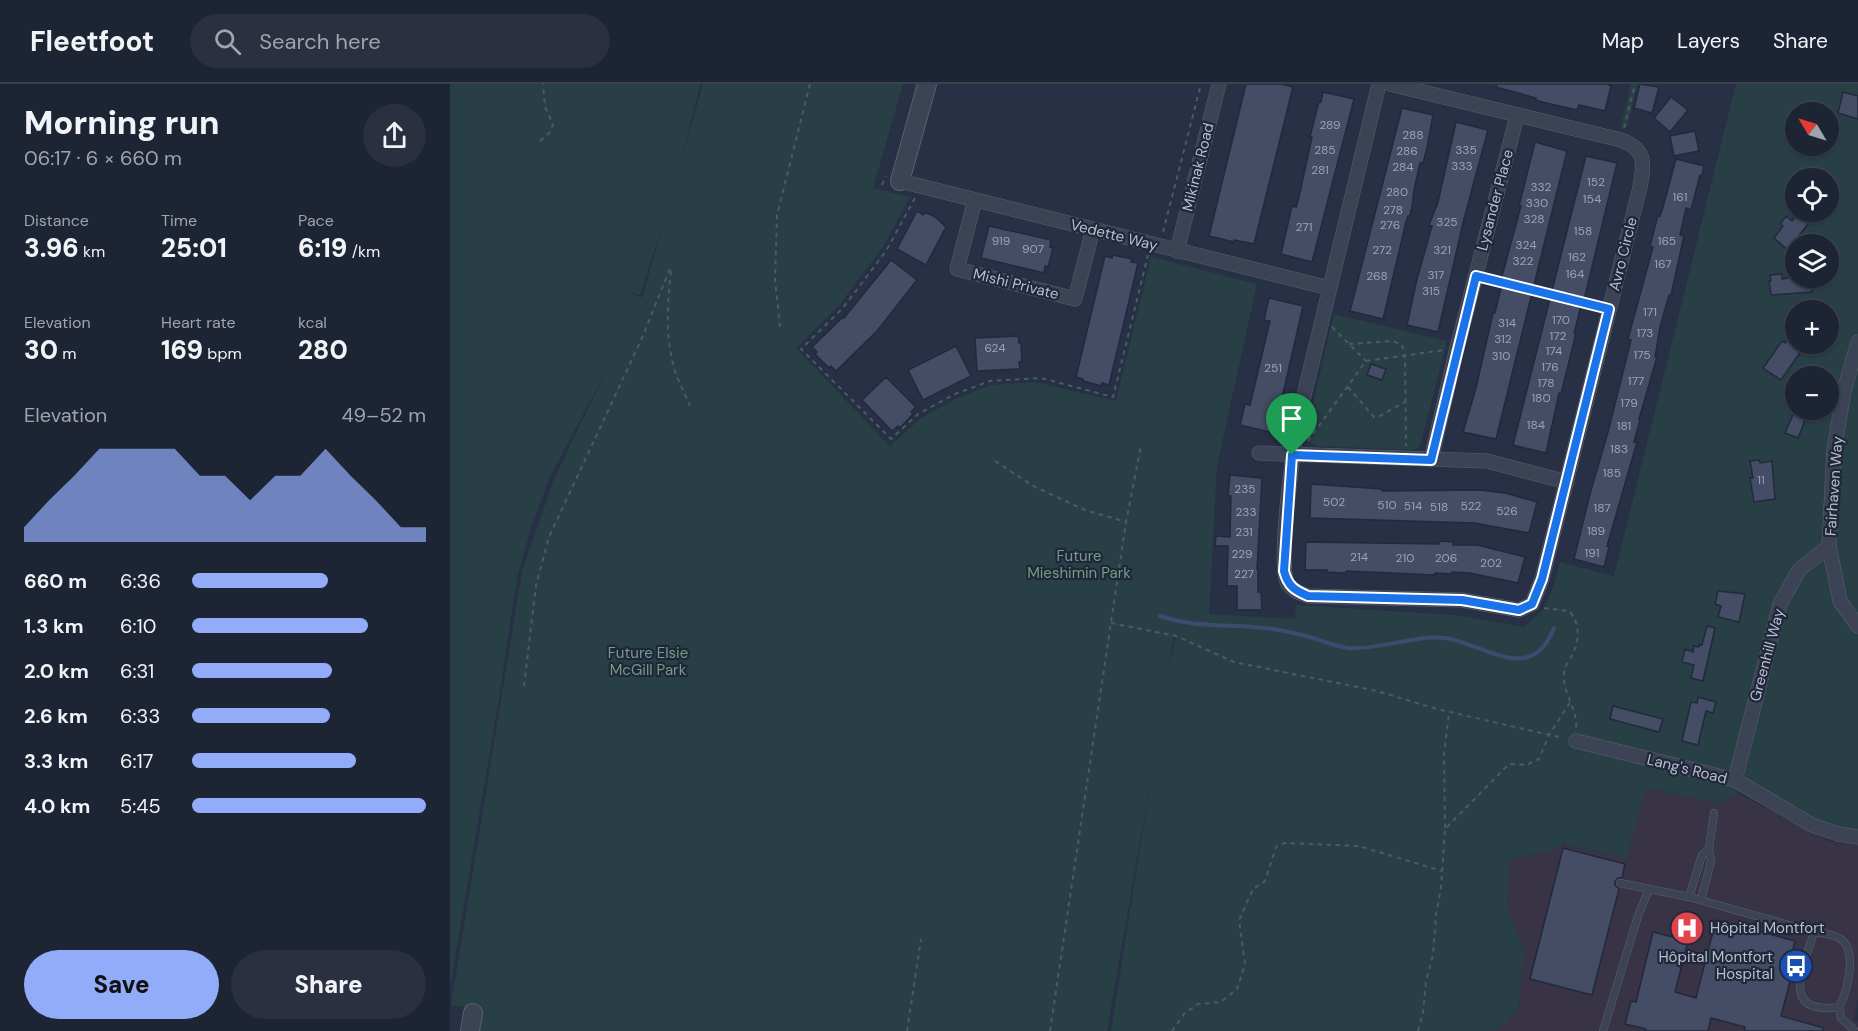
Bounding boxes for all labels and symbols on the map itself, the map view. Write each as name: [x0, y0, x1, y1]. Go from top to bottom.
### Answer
north arrow: [1785, 102, 1839, 156]
house number: 289: [1319, 117, 1341, 133]
street label: Mikinak Road: [1177, 121, 1219, 213]
house number: 288: [1402, 127, 1424, 143]
house number: 285: [1314, 142, 1336, 158]
house number: 335: [1455, 142, 1477, 158]
house number: 286: [1396, 143, 1418, 159]
street label: Lysander Place: [1472, 147, 1518, 253]
house number: 333: [1451, 158, 1473, 174]
house number: 284: [1392, 159, 1414, 175]
house number: 281: [1311, 162, 1329, 178]
house number: 152: [1587, 174, 1605, 190]
house number: 332: [1530, 179, 1552, 195]
house number: 280: [1386, 184, 1408, 200]
house number: 161: [1672, 189, 1688, 205]
house number: 154: [1583, 191, 1601, 207]
house number: 330: [1526, 195, 1548, 211]
house number: 278: [1383, 202, 1403, 218]
house number: 328: [1523, 211, 1545, 227]
street label: Vedette Way: [1068, 214, 1160, 256]
house number: 325: [1436, 214, 1458, 230]
street label: Avro Circle: [1604, 215, 1642, 293]
house number: 276: [1380, 217, 1400, 233]
house number: 271: [1296, 219, 1312, 235]
house number: 158: [1574, 223, 1592, 239]
house number: 919: [992, 233, 1010, 249]
house number: 165: [1658, 233, 1676, 249]
house number: 324: [1515, 237, 1537, 253]
house number: 907: [1022, 241, 1044, 257]
house number: 272: [1372, 242, 1392, 258]
house number: 321: [1433, 242, 1451, 258]
house number: 162: [1568, 249, 1586, 265]
house number: 322: [1513, 253, 1534, 269]
house number: 167: [1654, 256, 1672, 272]
street label: Mishi Private: [971, 264, 1061, 304]
house number: 164: [1566, 266, 1584, 282]
house number: 317: [1427, 267, 1445, 283]
house number: 268: [1366, 268, 1388, 284]
house number: 315: [1422, 283, 1440, 299]
house number: 171: [1643, 304, 1657, 320]
house number: 170: [1552, 312, 1570, 328]
house number: 314: [1498, 315, 1516, 331]
house number: 173: [1637, 325, 1653, 341]
house number: 172: [1550, 328, 1566, 344]
house number: 312: [1494, 331, 1512, 347]
house number: 624: [984, 340, 1006, 356]
house number: 174: [1546, 343, 1562, 359]
house number: 175: [1633, 347, 1651, 363]
house number: 310: [1492, 348, 1510, 364]
house number: 176: [1541, 359, 1559, 375]
house number: 251: [1264, 360, 1282, 376]
house number: 177: [1628, 373, 1644, 389]
house number: 178: [1537, 375, 1555, 391]
house number: 180: [1531, 390, 1551, 406]
pin: [1266, 393, 1317, 455]
house number: 179: [1620, 395, 1638, 411]
house number: 184: [1527, 417, 1545, 433]
house number: 181: [1617, 418, 1631, 434]
street label: Fairhaven Way: [1821, 435, 1848, 537]
house number: 183: [1610, 441, 1628, 457]
house number: 185: [1603, 465, 1621, 481]
house number: 11: [1757, 472, 1765, 488]
house number: 235: [1234, 481, 1256, 497]
house number: 502: [1323, 494, 1345, 510]
house number: 510: [1377, 497, 1397, 513]
house number: 514: [1404, 498, 1422, 514]
house number: 522: [1461, 498, 1482, 514]
house number: 518: [1430, 499, 1448, 515]
house number: 187: [1593, 500, 1611, 516]
house number: 526: [1496, 503, 1518, 519]
house number: 233: [1235, 504, 1257, 520]
house number: 189: [1587, 523, 1605, 539]
house number: 231: [1235, 524, 1253, 540]
house number: 191: [1585, 545, 1599, 561]
park label: Future Mieshimin Park: [1027, 546, 1131, 583]
house number: 229: [1231, 546, 1253, 562]
house number: 214: [1350, 549, 1368, 565]
house number: 210: [1396, 550, 1414, 566]
house number: 206: [1435, 550, 1457, 566]
house number: 202: [1480, 555, 1502, 571]
house number: 227: [1234, 566, 1254, 582]
street label: Greenhill Way: [1745, 606, 1789, 704]
park label: Future Elsie McGill Park: [608, 643, 688, 680]
street label: Lang's Road: [1645, 749, 1729, 789]
hospital icon: Hôpital Montfort: [1669, 910, 1705, 946]
place label: Hôpital Montfort: [1710, 918, 1825, 938]
place label: Hôpital Montfort Hospital: [1658, 947, 1773, 984]
bus stop icon: Hôpital Montfort Hospital: [1778, 948, 1814, 984]

